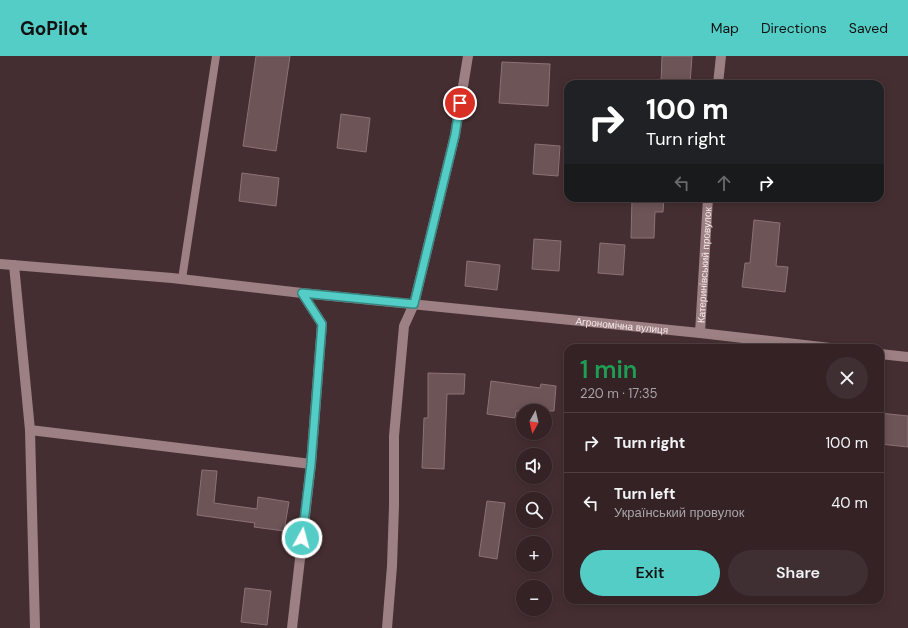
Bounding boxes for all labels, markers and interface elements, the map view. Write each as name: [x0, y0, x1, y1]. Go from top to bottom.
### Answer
text: GoPilot: [20, 16, 88, 41]
text: Map: [711, 19, 739, 37]
text: Directions: [761, 19, 827, 37]
text: Saved: [849, 19, 888, 37]
pin: [443, 86, 477, 120]
text: 100 m: [646, 91, 729, 128]
icon: arrive: [449, 92, 471, 114]
icon: right: [580, 96, 632, 148]
text: Turn right: [646, 127, 726, 151]
icon: left: [671, 172, 693, 194]
icon: ahead: [713, 172, 735, 194]
icon: right: [755, 172, 777, 194]
street label: Катеринівський провулок: [694, 206, 714, 323]
street label: Агрономічна вулиця: [575, 314, 669, 336]
text: 1 min: [580, 354, 637, 385]
button: close: [826, 357, 868, 399]
text: 220 m · 17:35: [580, 385, 658, 402]
north arrow: [516, 404, 552, 440]
map controls: [516, 404, 552, 616]
icon: right: [580, 432, 602, 454]
text: Turn right: [614, 433, 685, 453]
text: 100 m: [825, 433, 868, 453]
button: sound: [516, 448, 552, 484]
text: Turn left: [614, 484, 675, 504]
button: search: [516, 492, 552, 528]
icon: left: [580, 492, 602, 514]
text: 40 m: [831, 493, 868, 513]
text: Український провулок: [614, 504, 745, 521]
position arrow: [281, 517, 323, 559]
button: +: [516, 536, 552, 572]
button: Exit: [580, 550, 720, 596]
button: Share: [728, 550, 868, 596]
button: −: [516, 580, 552, 616]

